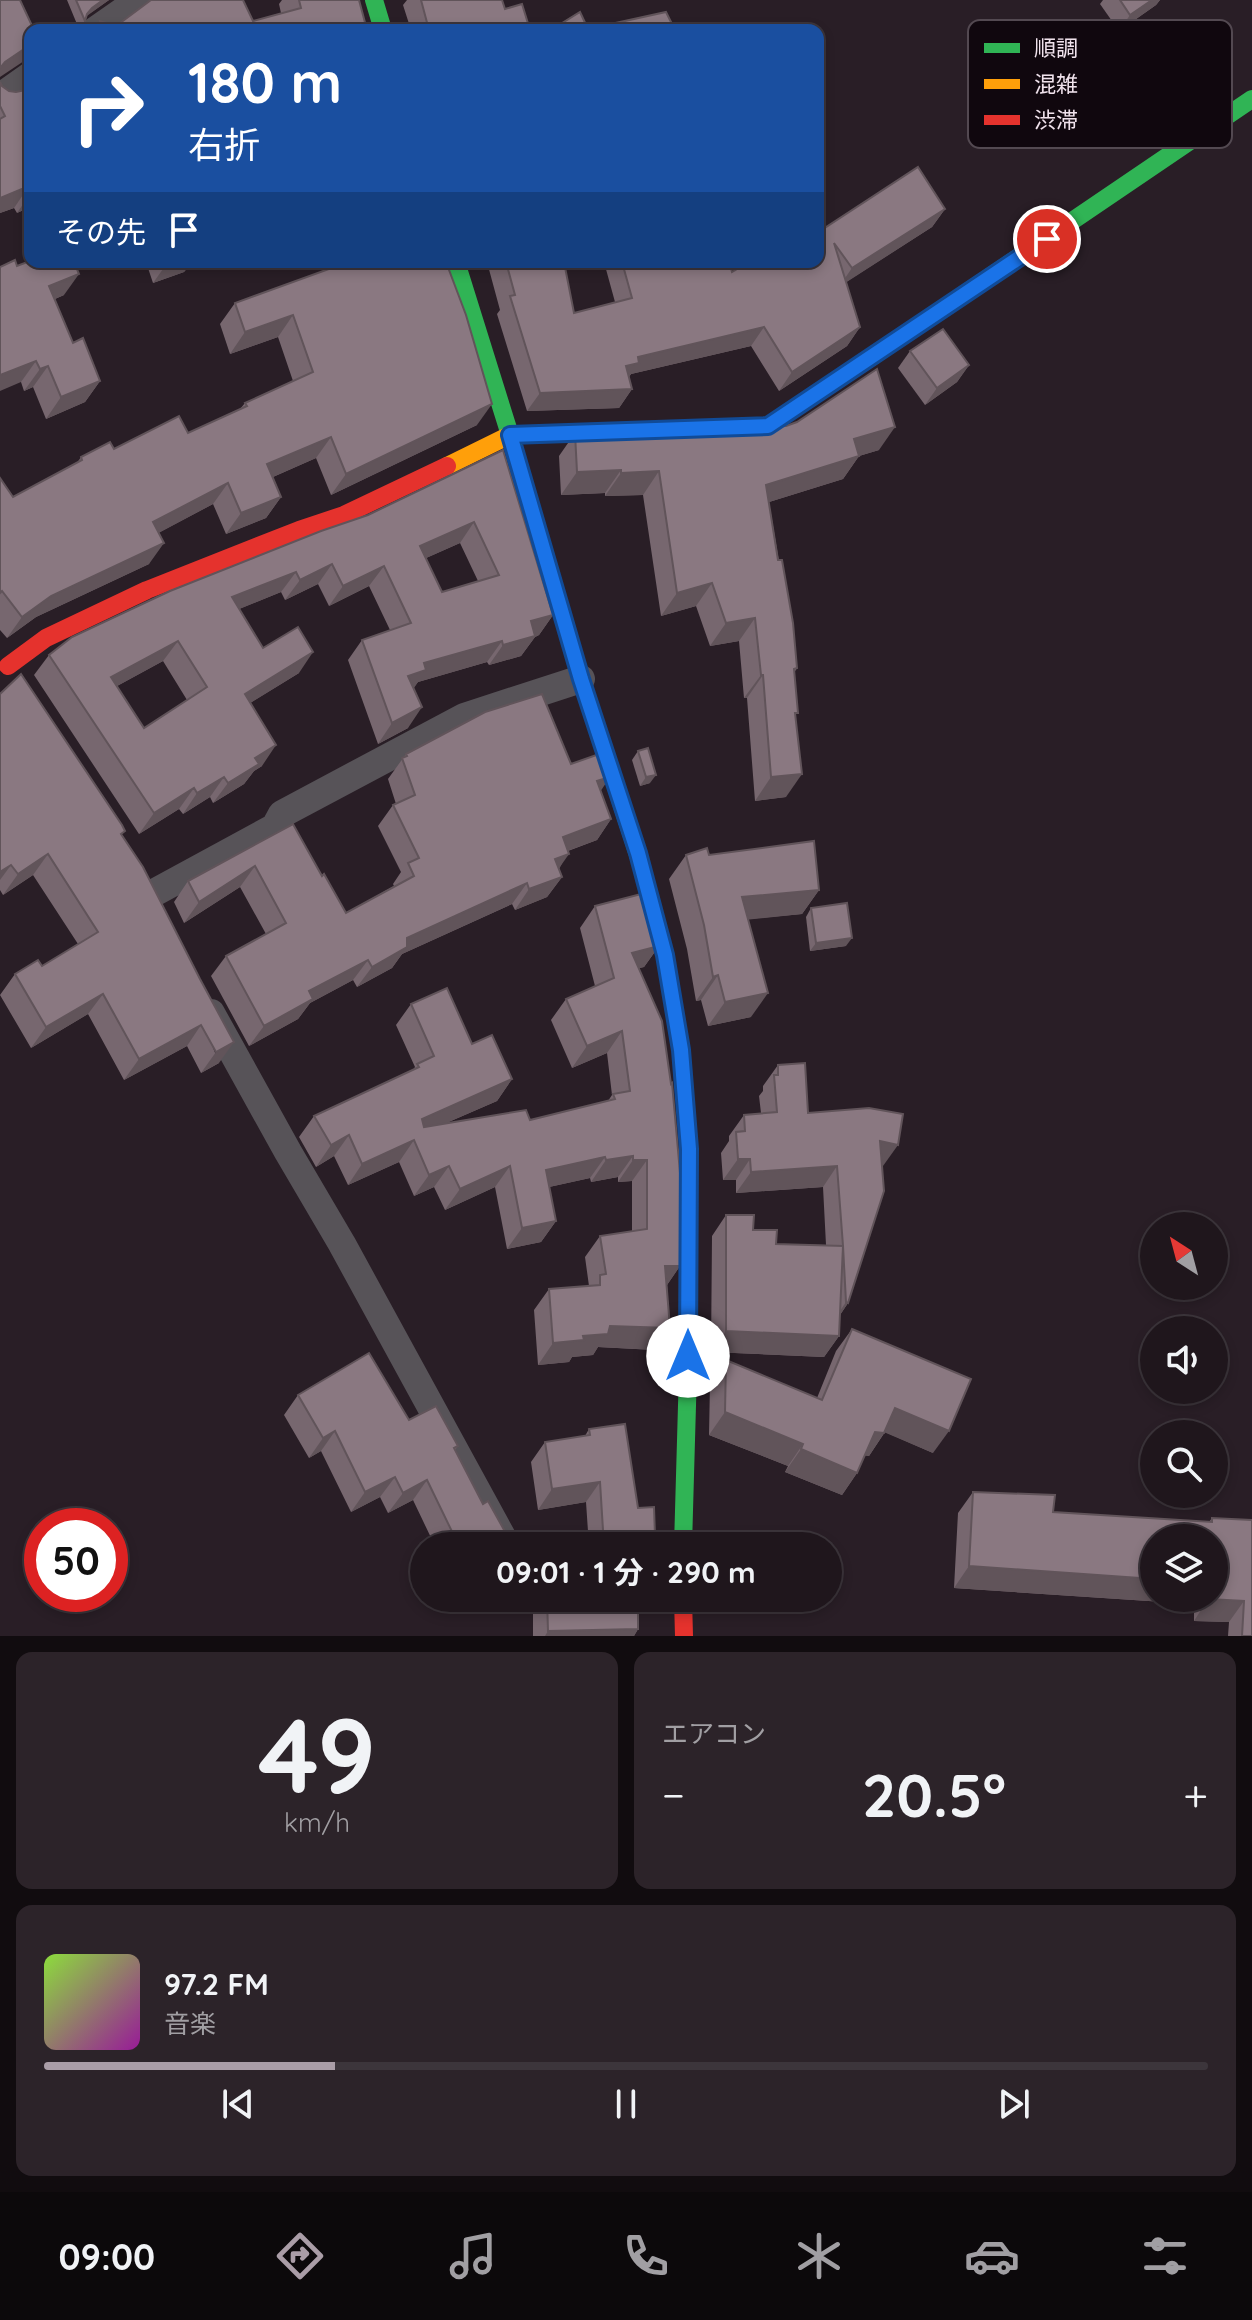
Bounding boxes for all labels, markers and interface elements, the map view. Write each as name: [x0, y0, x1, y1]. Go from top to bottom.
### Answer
legend: [968, 20, 1232, 148]
text: 順調: [1034, 34, 1078, 62]
text: 180 m: [188, 47, 342, 117]
icon: right: [56, 56, 160, 160]
text: 混雑: [1034, 70, 1078, 98]
text: 渋滞: [1034, 106, 1078, 134]
text: 右折: [188, 122, 260, 167]
pin: [1013, 205, 1081, 273]
icon: arrive: [162, 208, 206, 252]
text: その先: [56, 213, 146, 251]
icon: arrive: [1025, 217, 1069, 261]
north arrow: [1140, 1212, 1228, 1300]
map controls: [1140, 1212, 1228, 1612]
position arrow: [646, 1314, 730, 1398]
button: sound: [1140, 1316, 1228, 1404]
button: search: [1140, 1420, 1228, 1508]
speed limit sign: 50: [24, 1508, 128, 1612]
button: layers: [1140, 1524, 1228, 1612]
text: 09:01 · 1 分 · 290 m: [496, 1553, 756, 1591]
text: 49: [258, 1689, 376, 1819]
text: エアコン: [662, 1717, 766, 1750]
text: 20.5°: [862, 1757, 1006, 1832]
text: −: [662, 1767, 685, 1822]
text: +: [1183, 1767, 1208, 1822]
text: km/h: [284, 1806, 350, 1839]
text: 97.2 FM: [164, 1965, 269, 2003]
text: 音楽: [164, 2007, 216, 2040]
icon: previous: [216, 2082, 260, 2126]
icon: pause: [604, 2082, 648, 2126]
icon: next: [992, 2082, 1036, 2126]
icon: directions: [272, 2228, 328, 2284]
icon: music: [445, 2228, 501, 2284]
icon: phone: [618, 2228, 674, 2284]
icon: climate: [791, 2228, 847, 2284]
icon: car: [964, 2228, 1020, 2284]
icon: filters: [1137, 2228, 1193, 2284]
text: 09:00: [59, 2234, 155, 2279]

